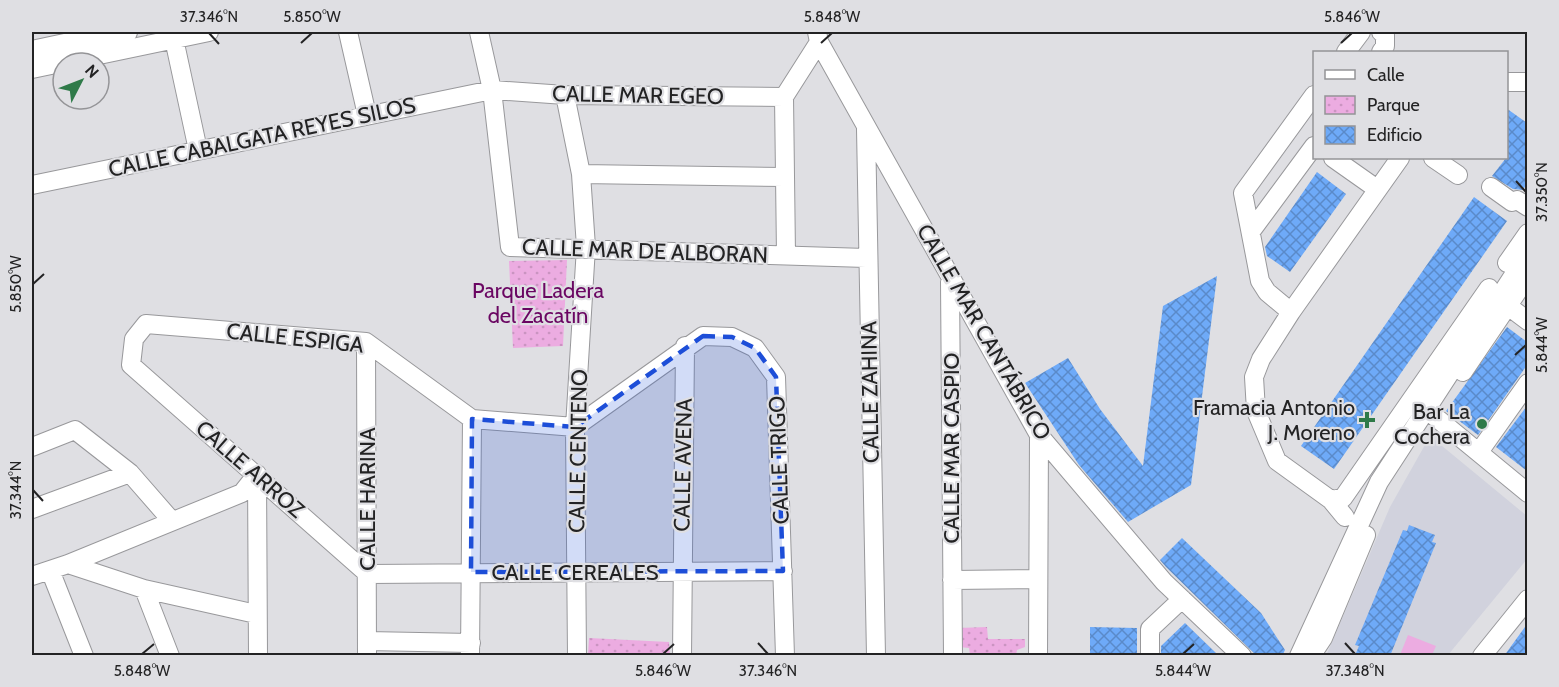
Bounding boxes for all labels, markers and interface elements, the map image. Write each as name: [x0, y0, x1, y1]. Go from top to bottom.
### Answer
text: 37.346°N: [180, 8, 238, 26]
text: 5.850°W: [283, 8, 342, 26]
text: 5.848°W: [804, 8, 861, 26]
text: 5.846°W: [1324, 8, 1381, 26]
north arrow: [51, 51, 111, 111]
legend: [1313, 51, 1508, 159]
text: N: [81, 61, 103, 82]
text: Calle: [1367, 64, 1404, 86]
street label: CALLE MAR EGEO: [552, 80, 724, 110]
street label: CALLE CABALGATA REYES SILOS: [106, 91, 418, 183]
text: Parque: [1367, 94, 1420, 116]
text: Edificio: [1367, 124, 1422, 146]
text: 37.350°N: [1533, 162, 1551, 222]
street label: CALLE MAR CANTÁBRICO: [911, 219, 1057, 445]
street label: CALLE MAR DE ALBORAN: [522, 233, 768, 269]
text: 5.850°W: [7, 254, 25, 313]
park label: Parque Ladera del Zacatín: [472, 277, 604, 329]
text: 5.844°W: [1533, 316, 1551, 373]
street label: CALLE ESPIGA: [225, 317, 365, 359]
street label: CALLE ZAHINA: [855, 320, 885, 463]
street label: CALLE MAR CASPIO: [938, 352, 965, 544]
street label: CALLE CENTENO: [563, 369, 593, 533]
place label: Framacia Antonio J. Moreno: [1193, 394, 1355, 446]
street label: CALLE TRIGO: [763, 395, 795, 525]
street label: CALLE AVENA: [668, 398, 698, 532]
place label: Bar La Cochera: [1394, 398, 1470, 450]
marker: Framacia Antonio J. Moreno: [1360, 413, 1374, 427]
street label: CALLE ARROZ: [190, 415, 310, 523]
marker: Bar La Cochera: [1475, 417, 1489, 431]
street label: CALLE HARINA: [354, 427, 381, 571]
text: 37.344°N: [7, 461, 25, 519]
street label: CALLE CEREALES: [491, 559, 659, 586]
text: 5.848°W: [114, 662, 171, 680]
text: 5.846°W: [635, 662, 692, 680]
text: 37.346°N: [739, 662, 797, 680]
text: 5.844°W: [1155, 662, 1212, 680]
text: 37.348°N: [1326, 662, 1385, 680]

